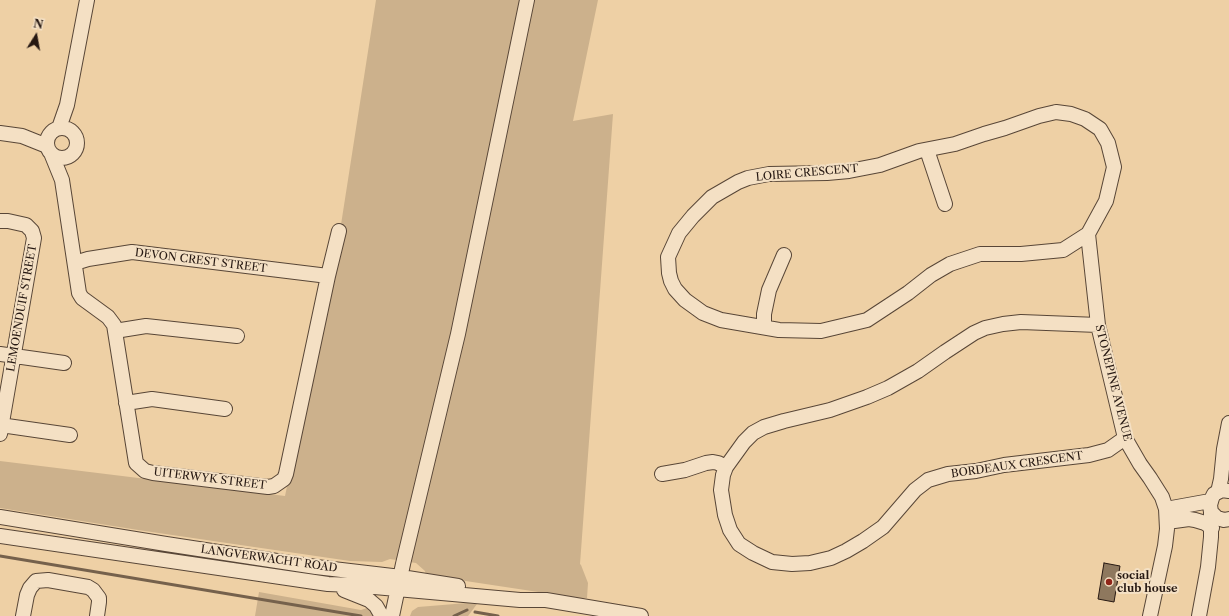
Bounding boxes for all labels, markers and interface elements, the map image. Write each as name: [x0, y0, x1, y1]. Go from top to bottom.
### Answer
north arrow: [16, 16, 56, 56]
text: N: [32, 16, 44, 32]
street label: LOIRE CRESCENT: [755, 162, 859, 184]
street label: LEMOENDUIF STREET: [4, 243, 40, 373]
street label: DEVON CREST STREET: [134, 246, 268, 276]
street label: STONEPINE AVENUE: [1092, 323, 1134, 443]
street label: BORDEAUX CRESCENT: [950, 449, 1084, 481]
street label: UITERWYK STREET: [153, 466, 267, 492]
street label: LANGVERWACHT ROAD: [200, 543, 338, 575]
place label: social club house: [1117, 569, 1178, 595]
marker: social club house: [1104, 577, 1114, 587]

